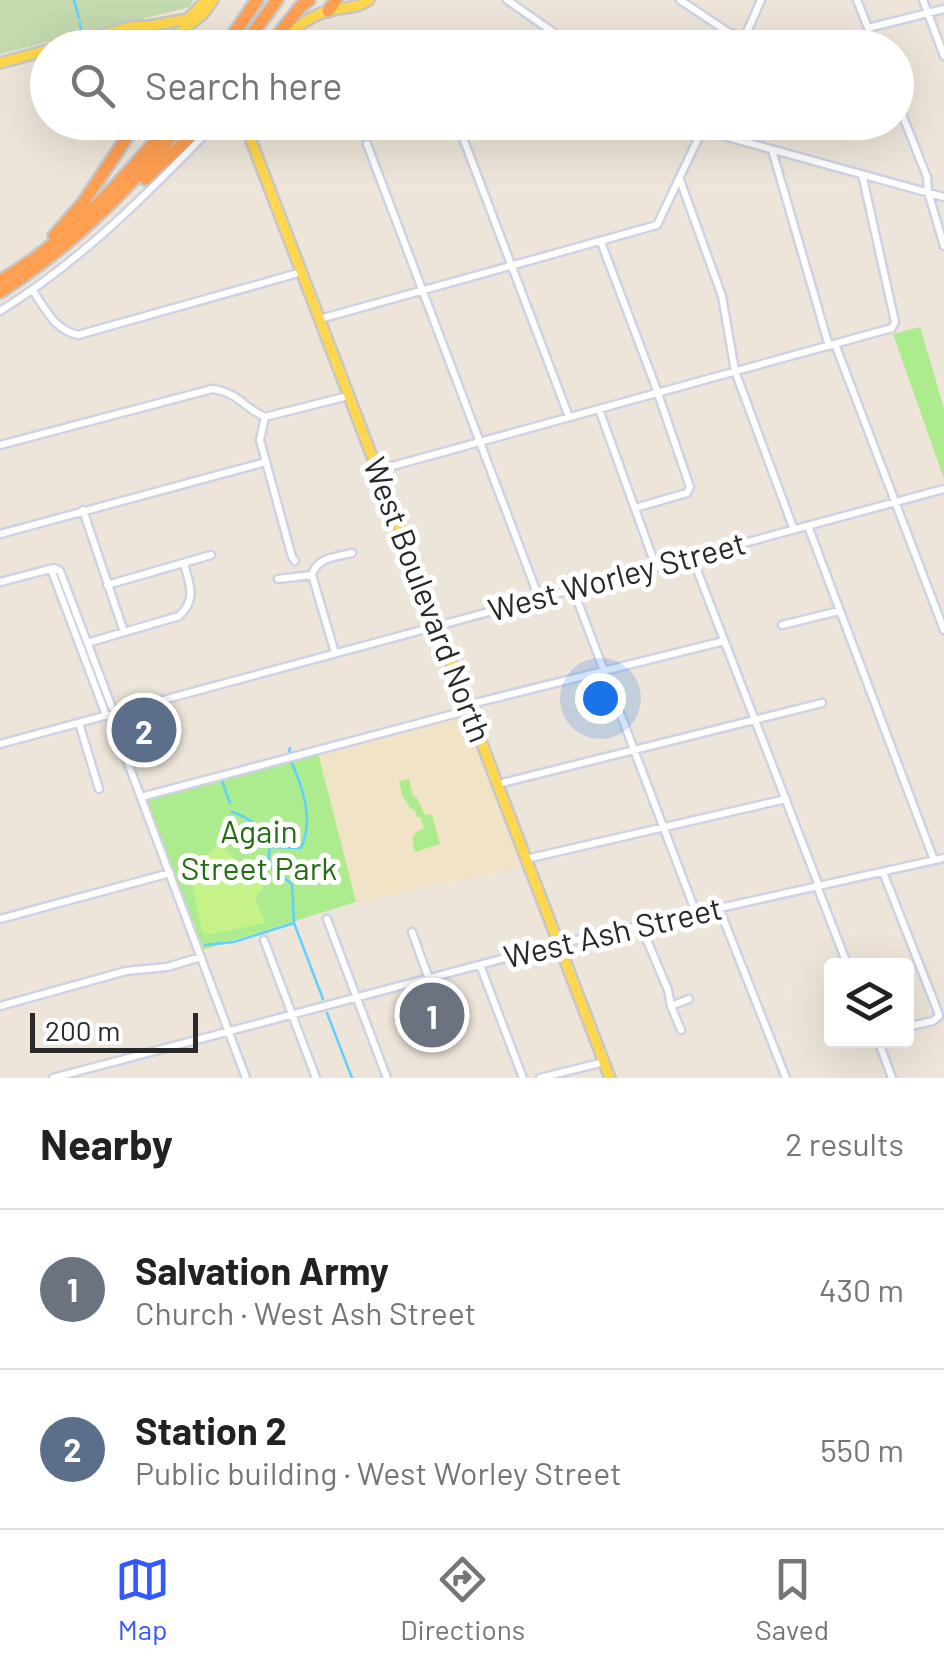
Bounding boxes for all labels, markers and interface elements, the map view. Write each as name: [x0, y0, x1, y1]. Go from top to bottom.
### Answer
search box: [30, 30, 914, 140]
icon: search: [65, 58, 120, 113]
text: Search here: [145, 62, 343, 108]
street label: West Boulevard North: [357, 452, 501, 747]
street label: West Worley Street: [484, 522, 749, 628]
your location: [575, 673, 626, 724]
pin: 2: [112, 692, 176, 768]
park label: Again Street Park: [181, 811, 337, 886]
street label: West Ash Street: [500, 888, 725, 975]
map controls: [824, 958, 914, 1048]
button: layers: [824, 958, 914, 1048]
pin: 1: [400, 978, 464, 1052]
scale bar: [30, 1008, 198, 1052]
text: 200 m: [45, 1013, 120, 1047]
text: Nearby: [40, 1118, 173, 1168]
text: 2 results: [785, 1124, 904, 1162]
text: Salvation Army: [135, 1247, 389, 1293]
text: 1: [67, 1270, 78, 1308]
text: 430 m: [819, 1270, 904, 1308]
text: Church · West Ash Street: [135, 1293, 476, 1331]
text: Station 2: [135, 1407, 287, 1453]
text: 2: [64, 1430, 81, 1468]
text: 550 m: [820, 1430, 904, 1468]
text: Public building · West Worley Street: [135, 1453, 622, 1491]
tab: Map: [115, 1552, 170, 1646]
tab: Directions: [400, 1552, 525, 1646]
tab: Saved: [755, 1552, 829, 1646]

